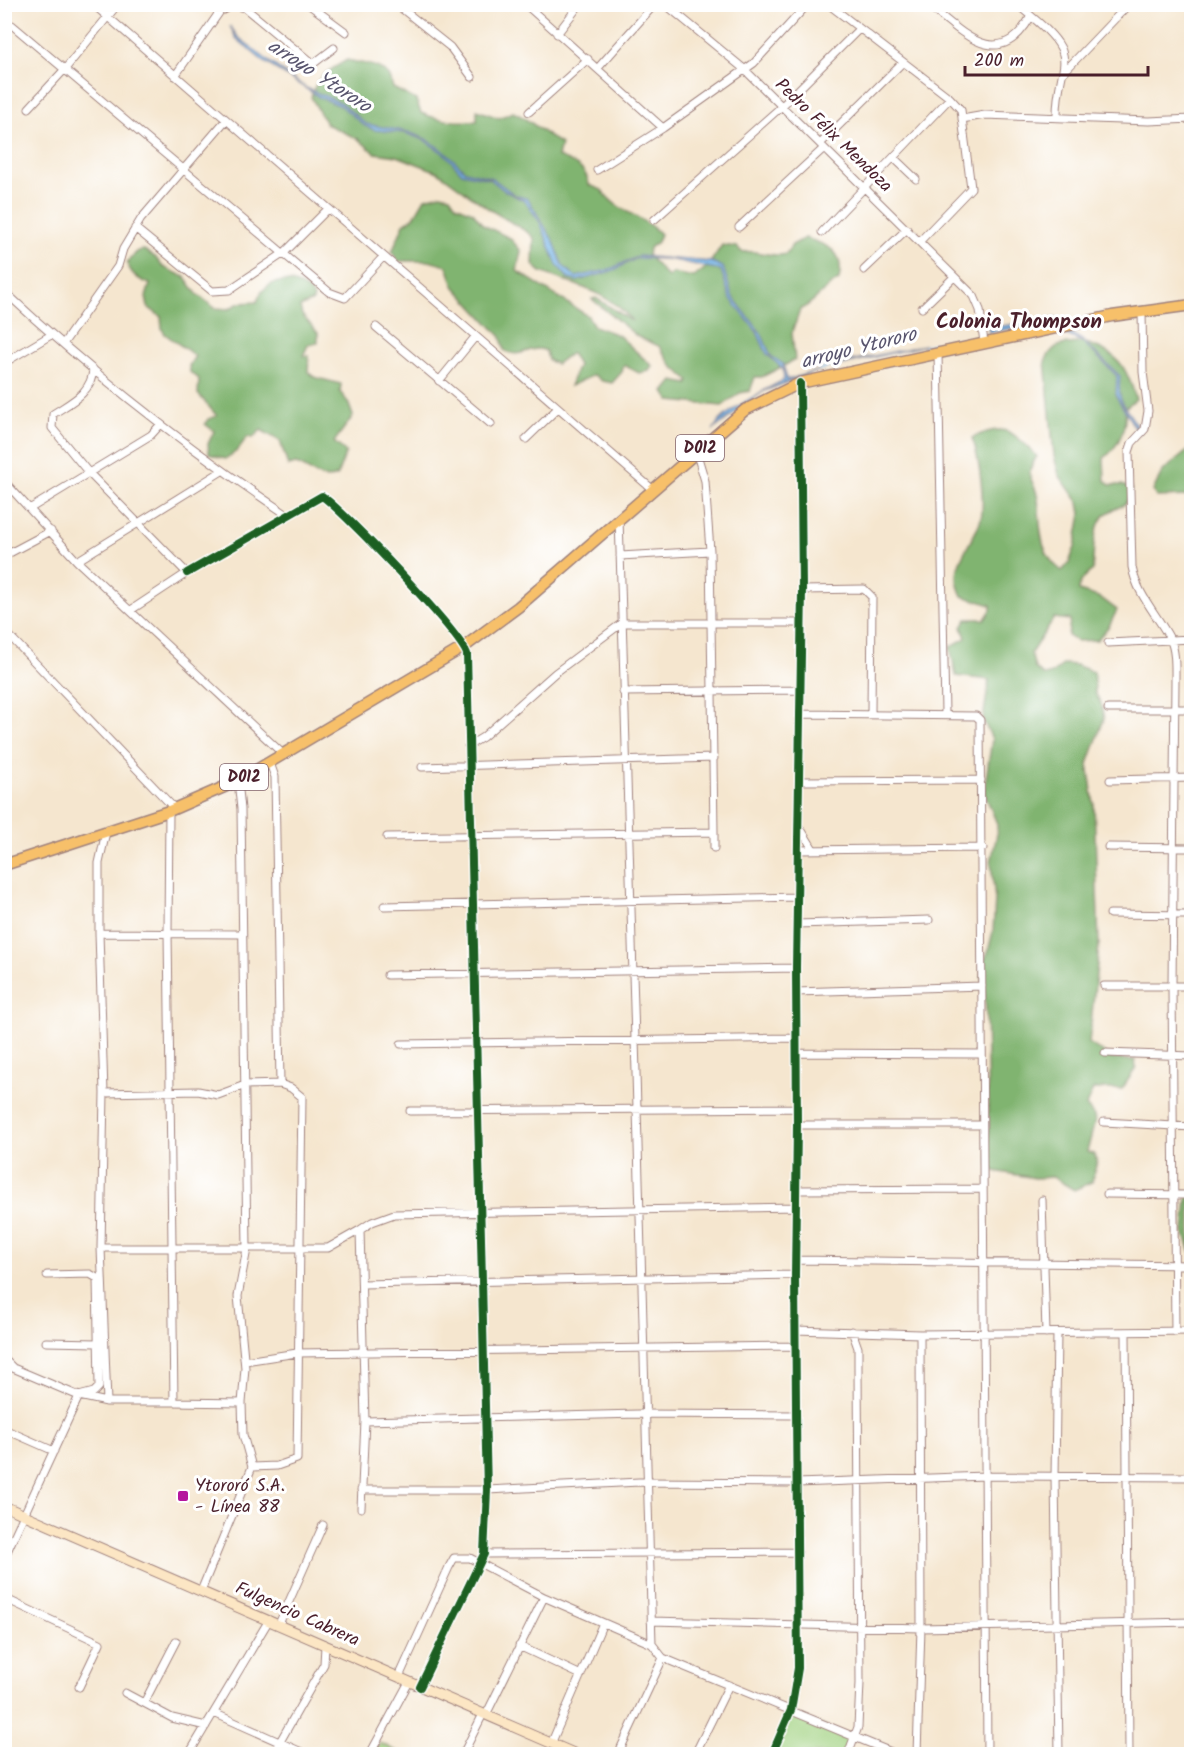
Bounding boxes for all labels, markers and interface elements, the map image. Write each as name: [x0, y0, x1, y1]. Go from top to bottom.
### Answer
water label: arroyo Ytororo: [261, 31, 379, 124]
scale bar: [965, 39, 1148, 77]
text: 200 m: [974, 47, 1024, 76]
street label: Pedro Félix Mendoza: [767, 72, 899, 200]
district label: Colonia Thompson: [936, 306, 1102, 339]
water label: arroyo Ytororo: [798, 319, 922, 379]
road number: D012: [676, 435, 724, 461]
road number: D012: [220, 764, 268, 790]
place label: Ytororó S.A. - Línea 88: [195, 1472, 285, 1522]
marker: Ytororó S.A. - Línea 88: [176, 1489, 190, 1503]
street label: Fulgencio Cabrera: [230, 1575, 364, 1655]

